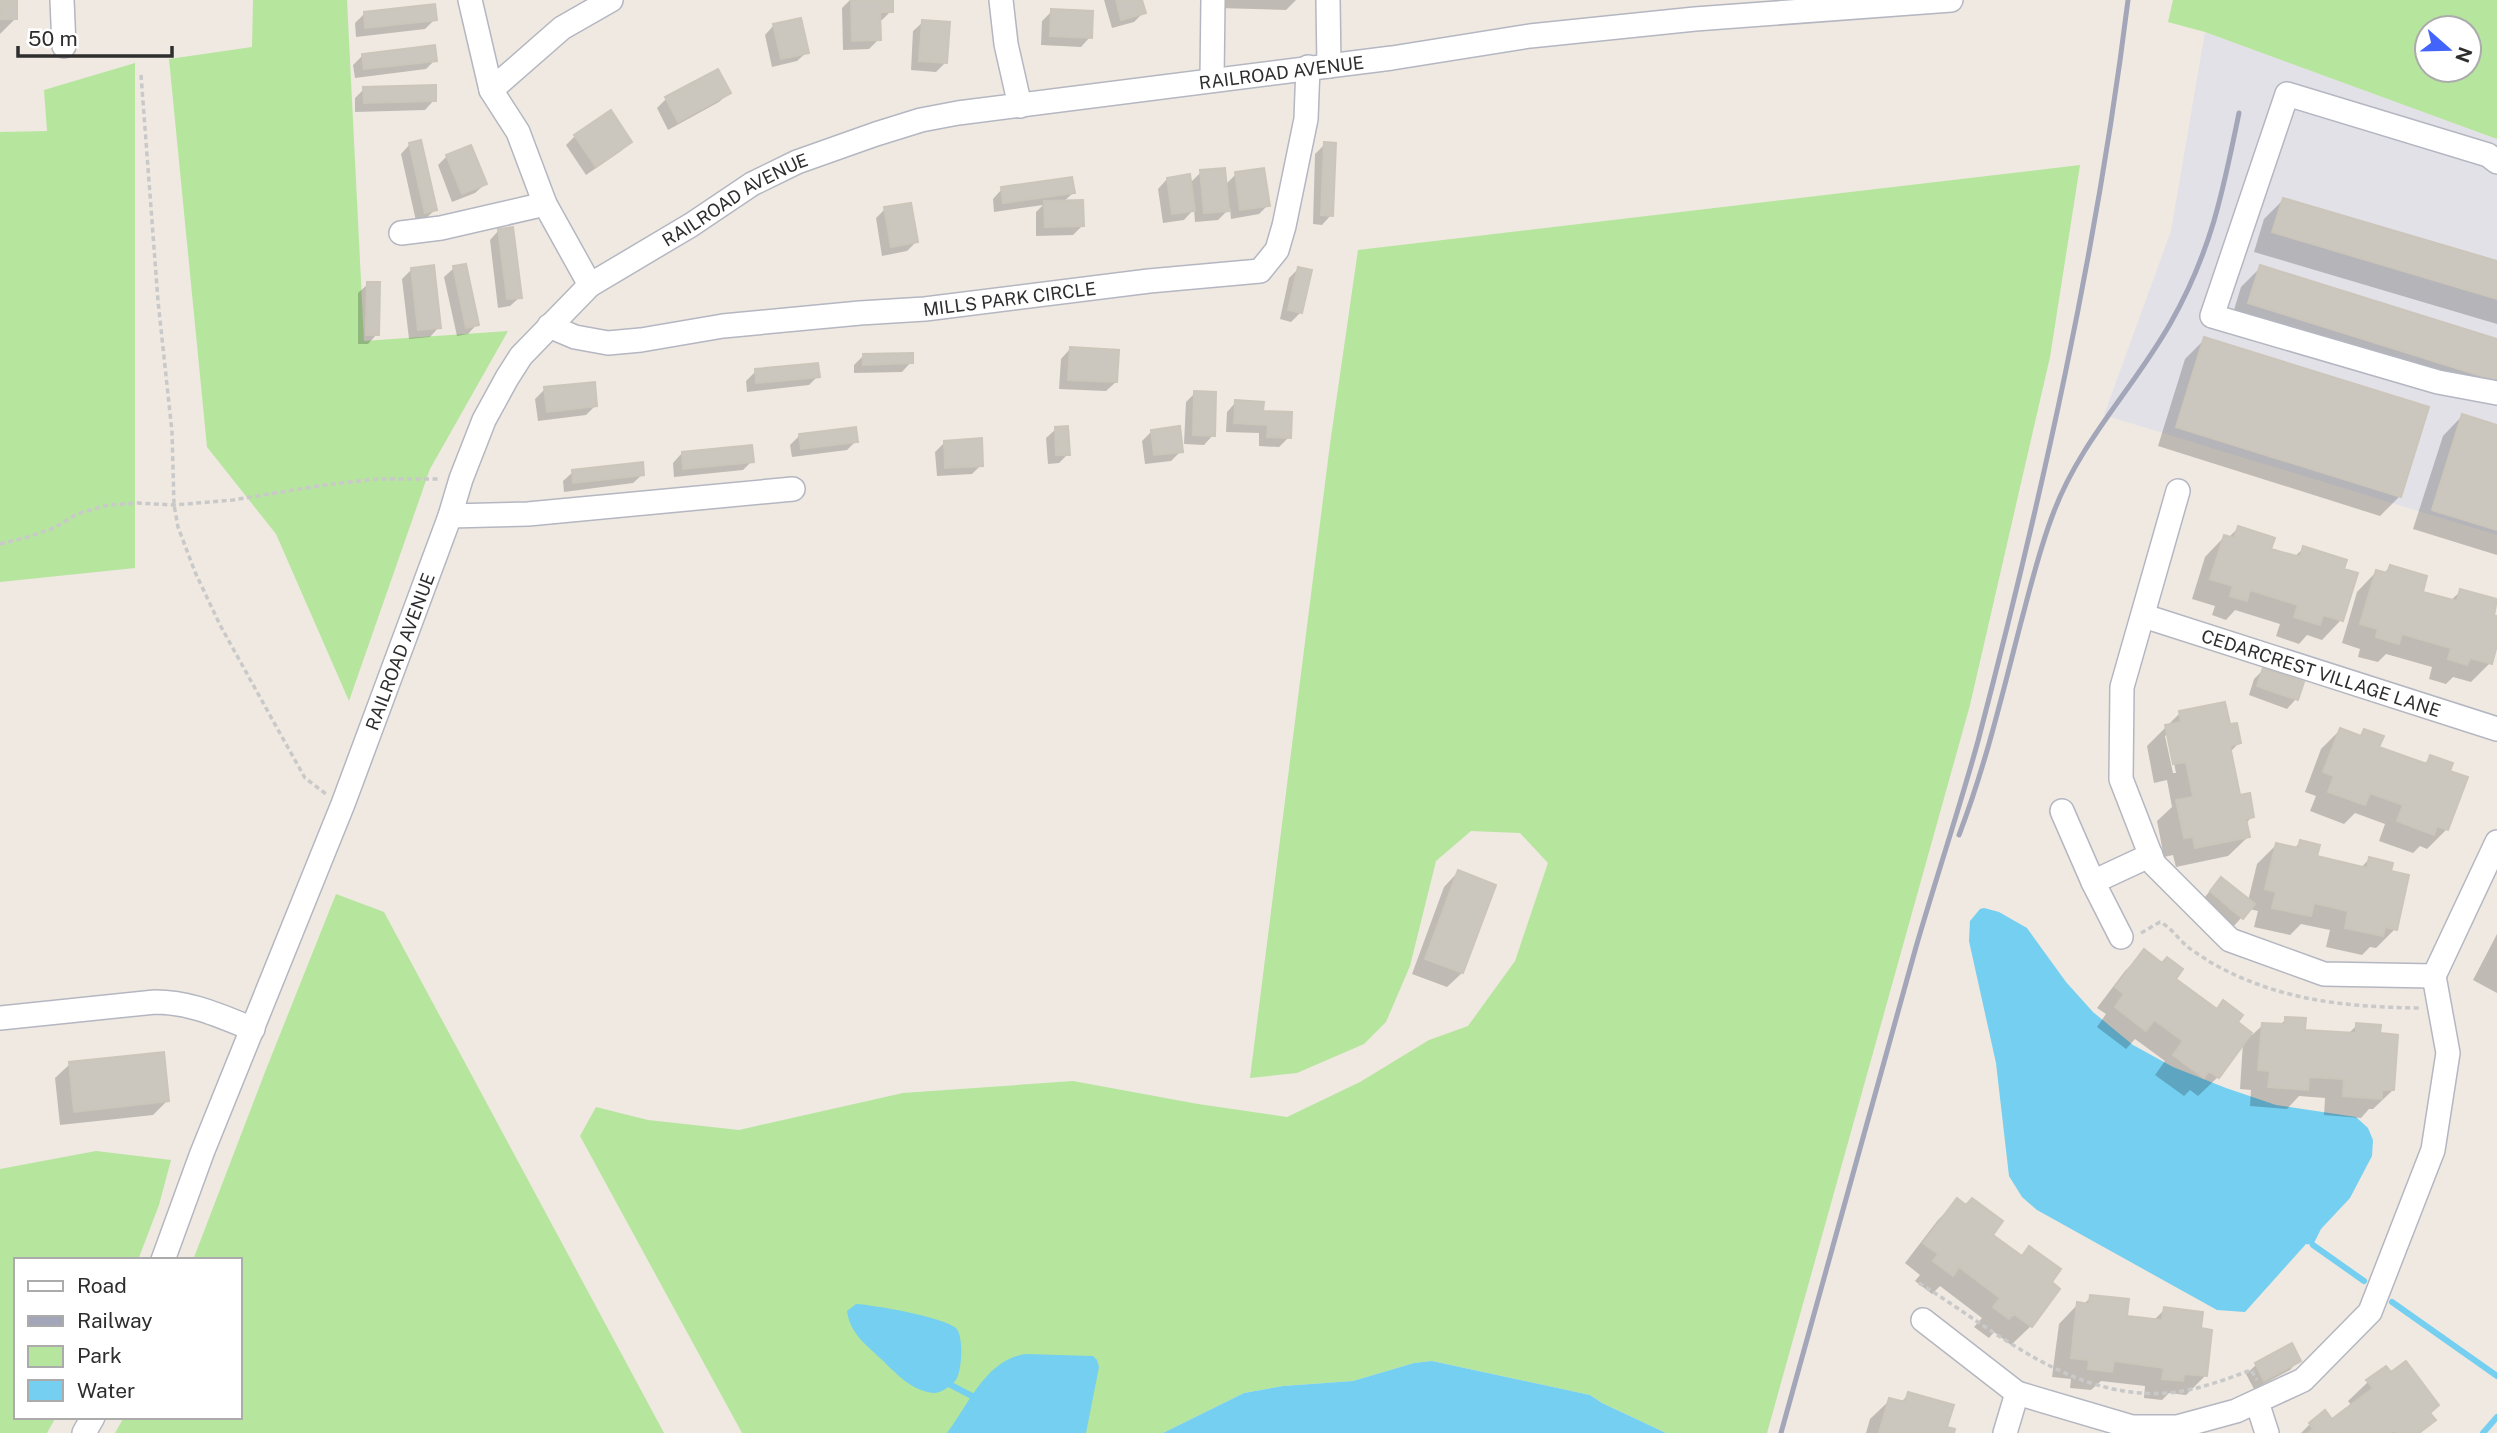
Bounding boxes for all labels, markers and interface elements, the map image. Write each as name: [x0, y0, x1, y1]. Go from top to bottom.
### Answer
scale bar: [18, 14, 172, 58]
north arrow: [2413, 14, 2483, 84]
text: 50 m: [28, 26, 78, 51]
text: N: [2451, 44, 2477, 66]
street label: RAILROAD AVENUE: [1198, 51, 1365, 93]
street label: RAILROAD AVENUE: [658, 149, 811, 250]
street label: MILLS PARK CIRCLE: [922, 277, 1097, 320]
street label: RAILROAD AVENUE: [361, 570, 438, 733]
street label: CEDARCREST VILLAGE LANE: [2199, 625, 2443, 721]
legend: [14, 1258, 242, 1419]
text: Road: [77, 1273, 127, 1298]
text: Railway: [77, 1308, 153, 1333]
text: Park: [77, 1343, 122, 1368]
text: Water: [77, 1378, 135, 1403]

